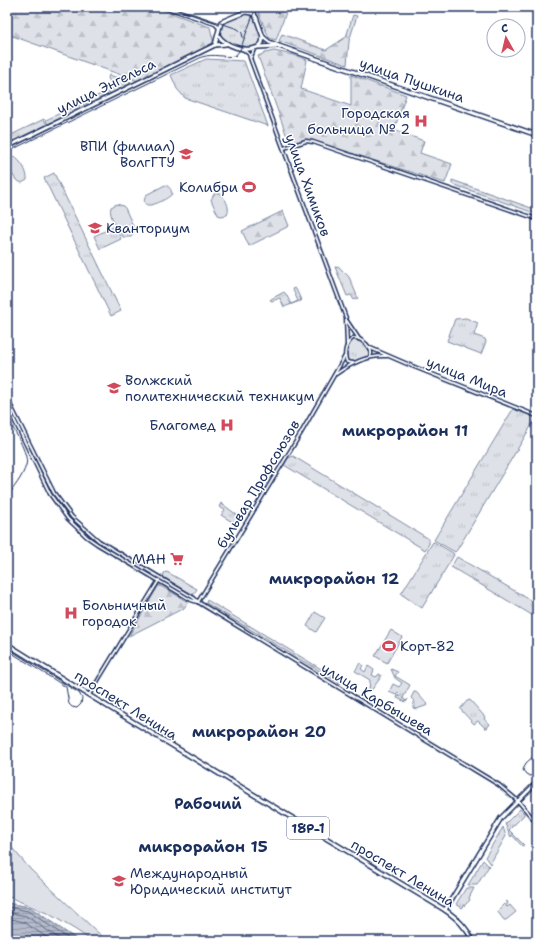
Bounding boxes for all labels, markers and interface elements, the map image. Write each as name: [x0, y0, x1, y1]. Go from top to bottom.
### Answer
north arrow: [486, 18, 526, 58]
text: С: [500, 21, 509, 36]
street label: улица Энгельса: [54, 54, 159, 118]
street label: улица Пушкина: [357, 54, 467, 106]
place label: Городская больница № 2: [307, 104, 410, 138]
hospital icon: Городская больница № 2: [413, 113, 429, 129]
street label: улица Химиков: [281, 131, 335, 239]
place label: ВПИ (филиал) ВолгГТУ: [80, 137, 175, 171]
school or university icon: ВПИ (филиал) ВолгГТУ: [178, 146, 194, 162]
place label: Колибри: [179, 178, 238, 196]
sports icon: Колибри: [241, 179, 257, 195]
place label: Кванториум: [106, 219, 190, 237]
school or university icon: Кванториум: [87, 220, 103, 236]
street label: улица Мира: [424, 352, 511, 402]
place label: Волжский политехнический техникум: [125, 371, 314, 405]
school or university icon: Волжский политехнический техникум: [106, 380, 122, 396]
place label: Благомед: [149, 416, 216, 434]
street label: бульвар Профсоюзов: [213, 417, 303, 551]
hospital icon: Благомед: [219, 417, 235, 433]
district label: микрорайон 11: [342, 420, 468, 441]
place label: МАН: [132, 550, 166, 568]
supermarket icon: МАН: [169, 551, 185, 567]
district label: микрорайон 12: [269, 568, 399, 589]
place label: Больничный городок: [82, 596, 166, 630]
hospital icon: Больничный городок: [63, 605, 79, 621]
place label: Корт-82: [400, 637, 455, 655]
sports icon: Корт-82: [381, 638, 397, 654]
street label: улица Карбышева: [318, 659, 436, 740]
street label: проспект Ленина: [71, 666, 181, 744]
district label: микрорайон 20: [192, 721, 326, 742]
district label: Рабочий: [174, 794, 242, 814]
road number: 18Р-1: [287, 817, 329, 839]
street label: проспект Ленина: [348, 835, 458, 911]
district label: микрорайон 15: [138, 836, 268, 857]
place label: Международный Юридический институт: [130, 864, 293, 898]
school or university icon: Международный Юридический институт: [111, 873, 127, 889]

